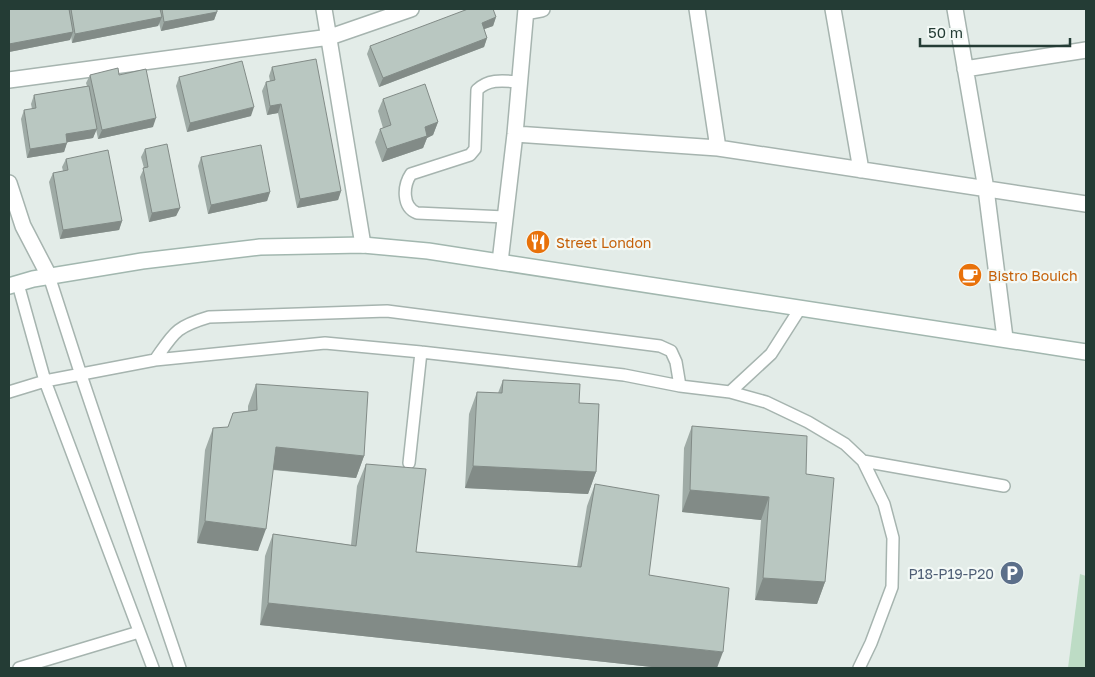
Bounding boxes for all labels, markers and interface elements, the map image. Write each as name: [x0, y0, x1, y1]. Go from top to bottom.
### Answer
scale bar: [920, 15, 1070, 47]
text: 50 m: [928, 23, 963, 41]
restaurant icon: Street London: [525, 229, 551, 255]
place label: Street London: [556, 234, 651, 251]
cafe icon: Bistro Bouich: [957, 262, 983, 288]
place label: Bistro Bouich: [988, 267, 1078, 284]
parking icon: P18-P19-P20: [999, 560, 1025, 586]
place label: P18-P19-P20: [908, 565, 994, 582]

